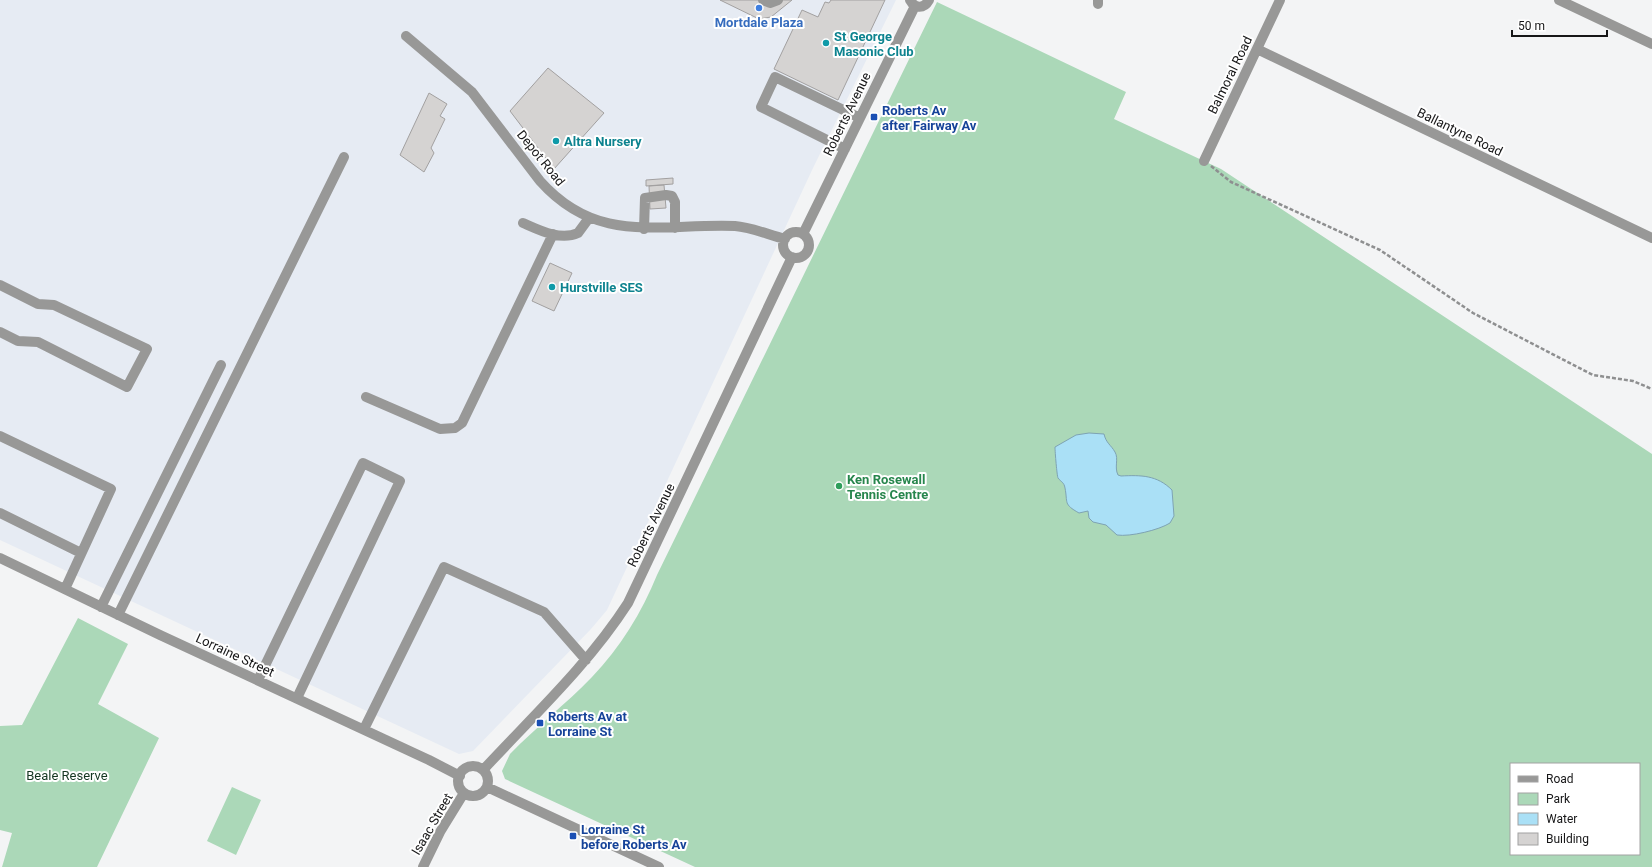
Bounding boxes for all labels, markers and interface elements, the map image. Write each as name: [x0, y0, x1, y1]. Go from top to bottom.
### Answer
marker: Mortdale Plaza: [754, 3, 764, 13]
scale bar: [1512, 12, 1607, 38]
place label: Mortdale Plaza: [715, 15, 803, 30]
text: 50 m: [1518, 19, 1545, 33]
place label: St George Masonic Club: [834, 29, 914, 59]
street label: Balmoral Road: [1205, 34, 1255, 116]
marker: St George Masonic Club: [821, 38, 831, 48]
street label: Roberts Avenue: [820, 70, 874, 158]
place label: Roberts Av after Fairway Av: [882, 103, 977, 133]
street label: Ballantyne Road: [1415, 105, 1505, 159]
marker: Roberts Av after Fairway Av: [869, 112, 879, 122]
street label: Depot Road: [514, 127, 568, 189]
place label: Altra Nursery: [564, 134, 642, 149]
marker: Altra Nursery: [551, 136, 561, 146]
place label: Hurstville SES: [560, 280, 643, 295]
marker: Hurstville SES: [547, 282, 557, 292]
place label: Ken Rosewall Tennis Centre: [847, 472, 928, 502]
street label: Roberts Avenue: [624, 481, 678, 569]
marker: Ken Rosewall Tennis Centre: [834, 481, 844, 491]
street label: Lorraine Street: [193, 630, 277, 680]
place label: Roberts Av at Lorraine St: [548, 709, 628, 739]
marker: Roberts Av at Lorraine St: [535, 718, 545, 728]
legend: [1510, 763, 1640, 855]
park label: Beale Reserve: [26, 768, 108, 783]
text: Road: [1546, 772, 1574, 786]
street label: Isaac Street: [408, 790, 456, 858]
text: Park: [1546, 792, 1571, 806]
text: Water: [1546, 812, 1577, 826]
place label: Lorraine St before Roberts Av: [581, 822, 687, 852]
marker: Lorraine St before Roberts Av: [568, 831, 578, 841]
text: Building: [1546, 832, 1589, 846]

